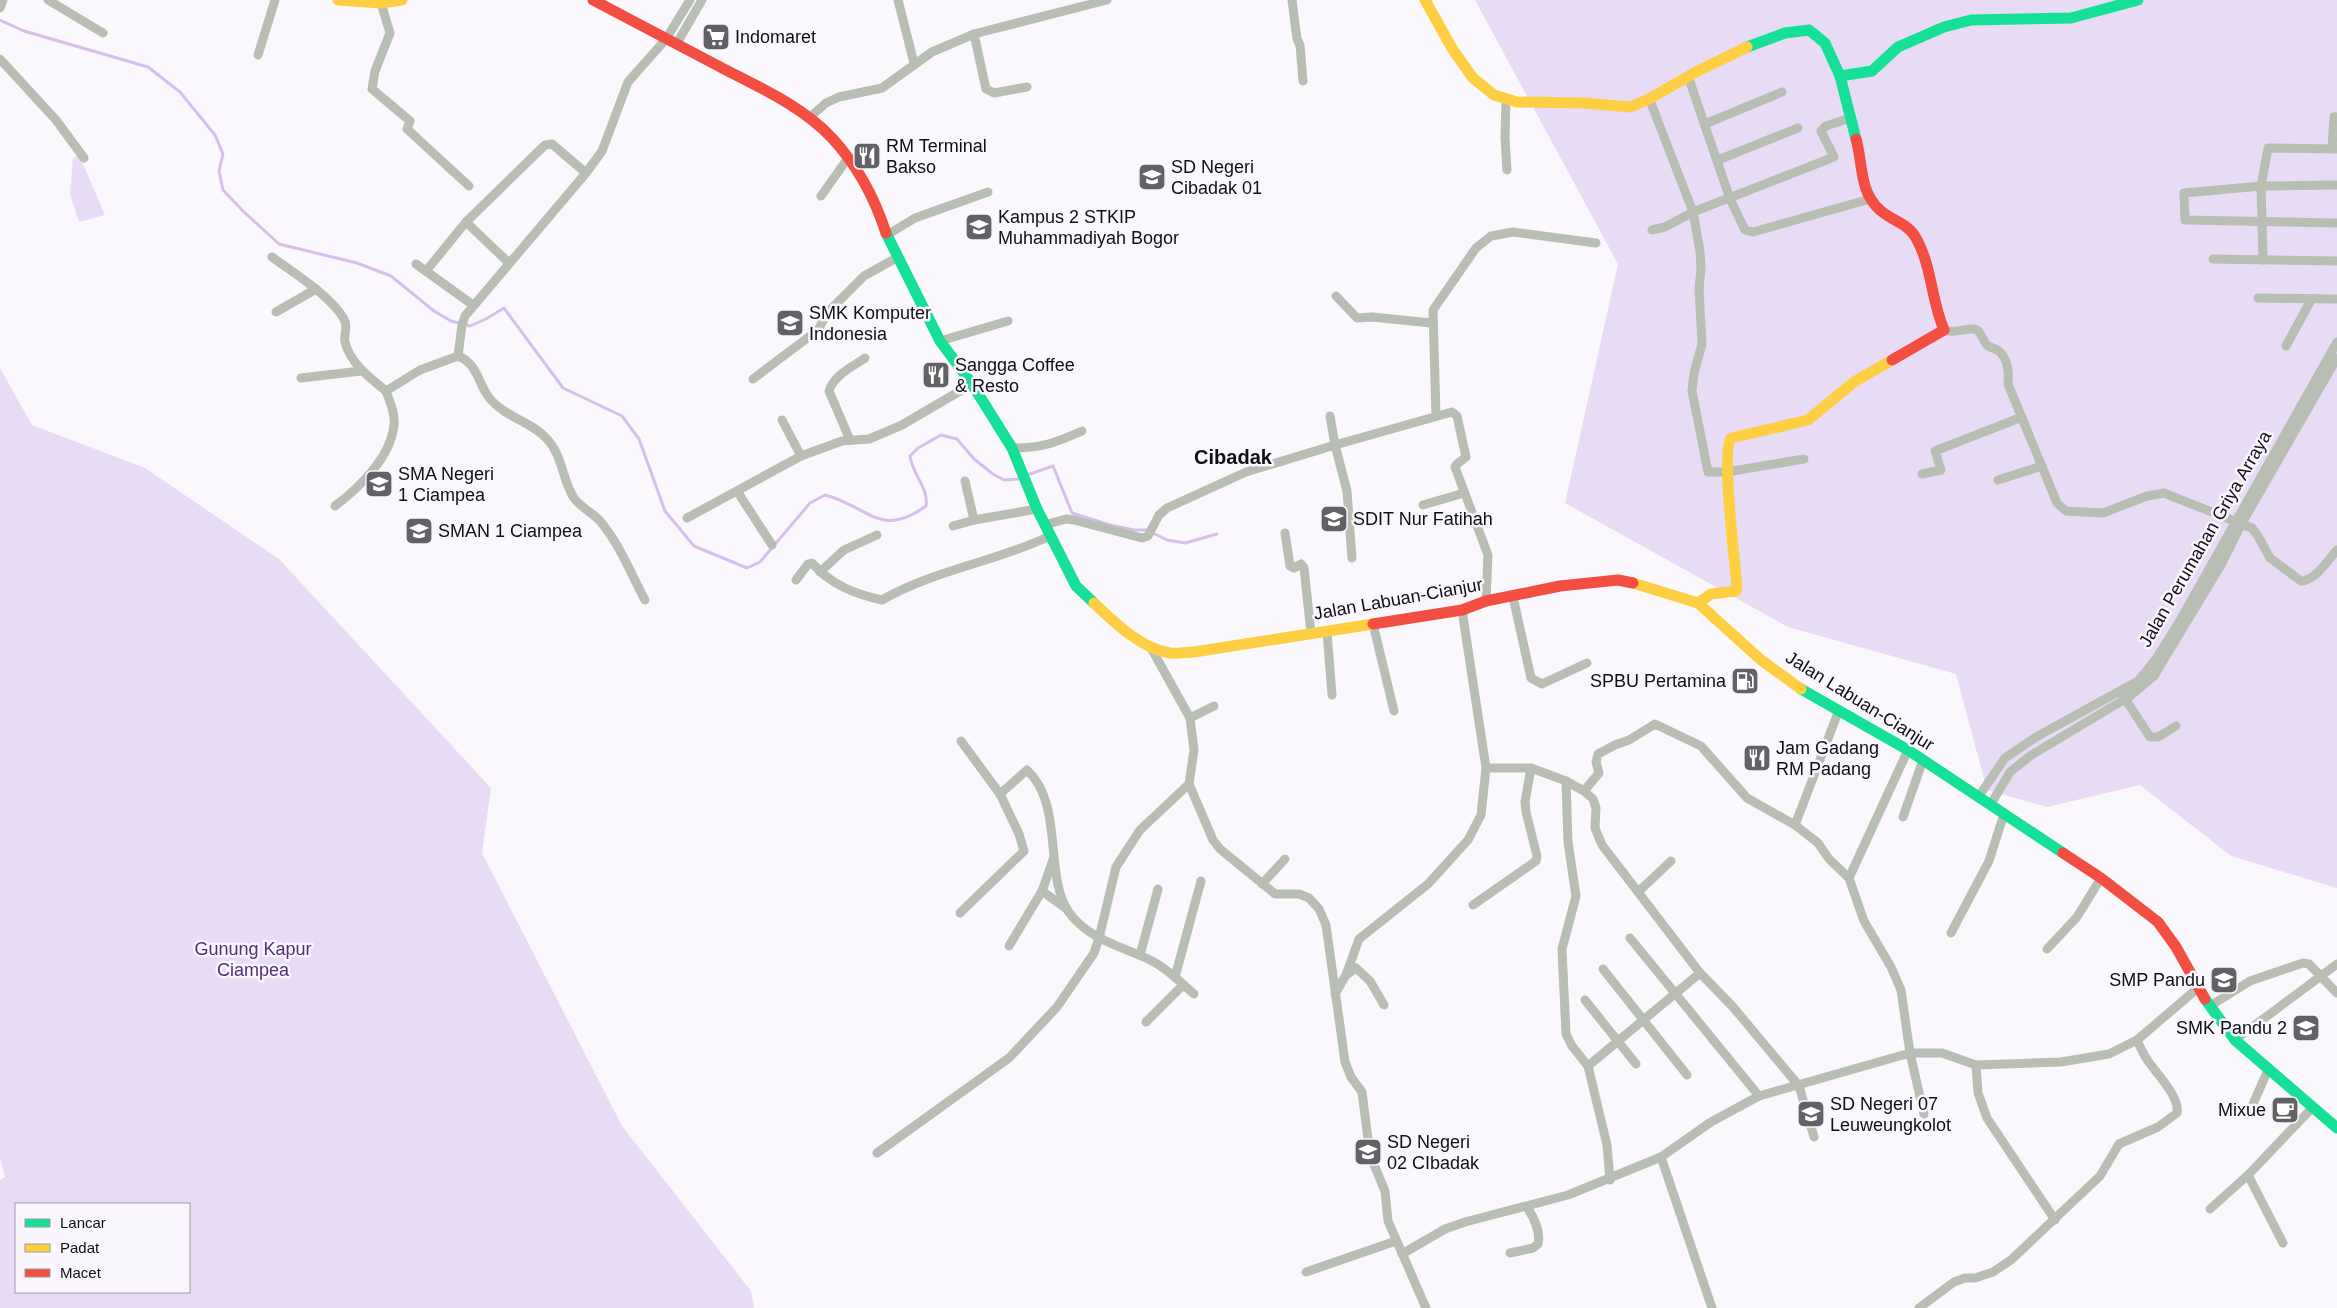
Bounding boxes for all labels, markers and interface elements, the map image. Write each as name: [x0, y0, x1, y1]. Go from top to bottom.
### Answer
supermarket icon: Indomaret: [701, 22, 731, 52]
place label: Indomaret: [735, 27, 816, 47]
place label: RM Terminal Bakso: [886, 136, 987, 177]
restaurant icon: RM Terminal Bakso: [852, 141, 882, 171]
place label: SD Negeri Cibadak 01: [1171, 157, 1262, 198]
school or university icon: SD Negeri Cibadak 01: [1137, 162, 1167, 192]
place label: Kampus 2 STKIP Muhammadiyah Bogor: [998, 207, 1179, 248]
school or university icon: Kampus 2 STKIP Muhammadiyah Bogor: [964, 212, 994, 242]
place label: SMK Komputer Indonesia: [809, 303, 931, 344]
school or university icon: SMK Komputer Indonesia: [775, 308, 805, 338]
place label: Sangga Coffee & Resto: [955, 355, 1075, 396]
restaurant icon: Sangga Coffee & Resto: [921, 360, 951, 390]
street label: Jalan Perumahan Griya Arraya: [2135, 427, 2276, 651]
district label: Cibadak: [1194, 446, 1273, 468]
place label: SMA Negeri 1 Ciampea: [398, 464, 494, 505]
school or university icon: SMA Negeri 1 Ciampea: [364, 469, 394, 499]
school or university icon: SDIT Nur Fatihah: [1319, 504, 1349, 534]
place label: SDIT Nur Fatihah: [1353, 509, 1493, 529]
school or university icon: SMAN 1 Ciampea: [404, 516, 434, 546]
place label: SMAN 1 Ciampea: [438, 521, 583, 541]
street label: Jalan Labuan-Cianjur: [1312, 574, 1484, 624]
street label: Jalan Labuan-Cianjur: [1782, 647, 1938, 755]
fuel station icon: SPBU Pertamina: [1730, 666, 1760, 696]
place label: SPBU Pertamina: [1590, 671, 1727, 691]
place label: Jam Gadang RM Padang: [1776, 738, 1879, 779]
restaurant icon: Jam Gadang RM Padang: [1742, 743, 1772, 773]
park label: Gunung Kapur Ciampea: [194, 939, 312, 980]
school or university icon: SMP Pandu: [2209, 965, 2239, 995]
place label: SMP Pandu: [2109, 970, 2205, 990]
school or university icon: SMK Pandu 2: [2291, 1013, 2321, 1043]
place label: SMK Pandu 2: [2176, 1018, 2287, 1038]
place label: SD Negeri 07 Leuweungkolot: [1830, 1094, 1951, 1135]
cafe icon: Mixue: [2270, 1095, 2300, 1125]
school or university icon: SD Negeri 07 Leuweungkolot: [1796, 1099, 1826, 1129]
place label: Mixue: [2218, 1100, 2266, 1120]
place label: SD Negeri 02 CIbadak: [1387, 1132, 1480, 1173]
school or university icon: SD Negeri 02 CIbadak: [1353, 1137, 1383, 1167]
legend: [15, 1203, 190, 1293]
text: Lancar: [60, 1214, 106, 1231]
text: Padat: [60, 1239, 100, 1256]
text: Macet: [60, 1264, 102, 1281]

